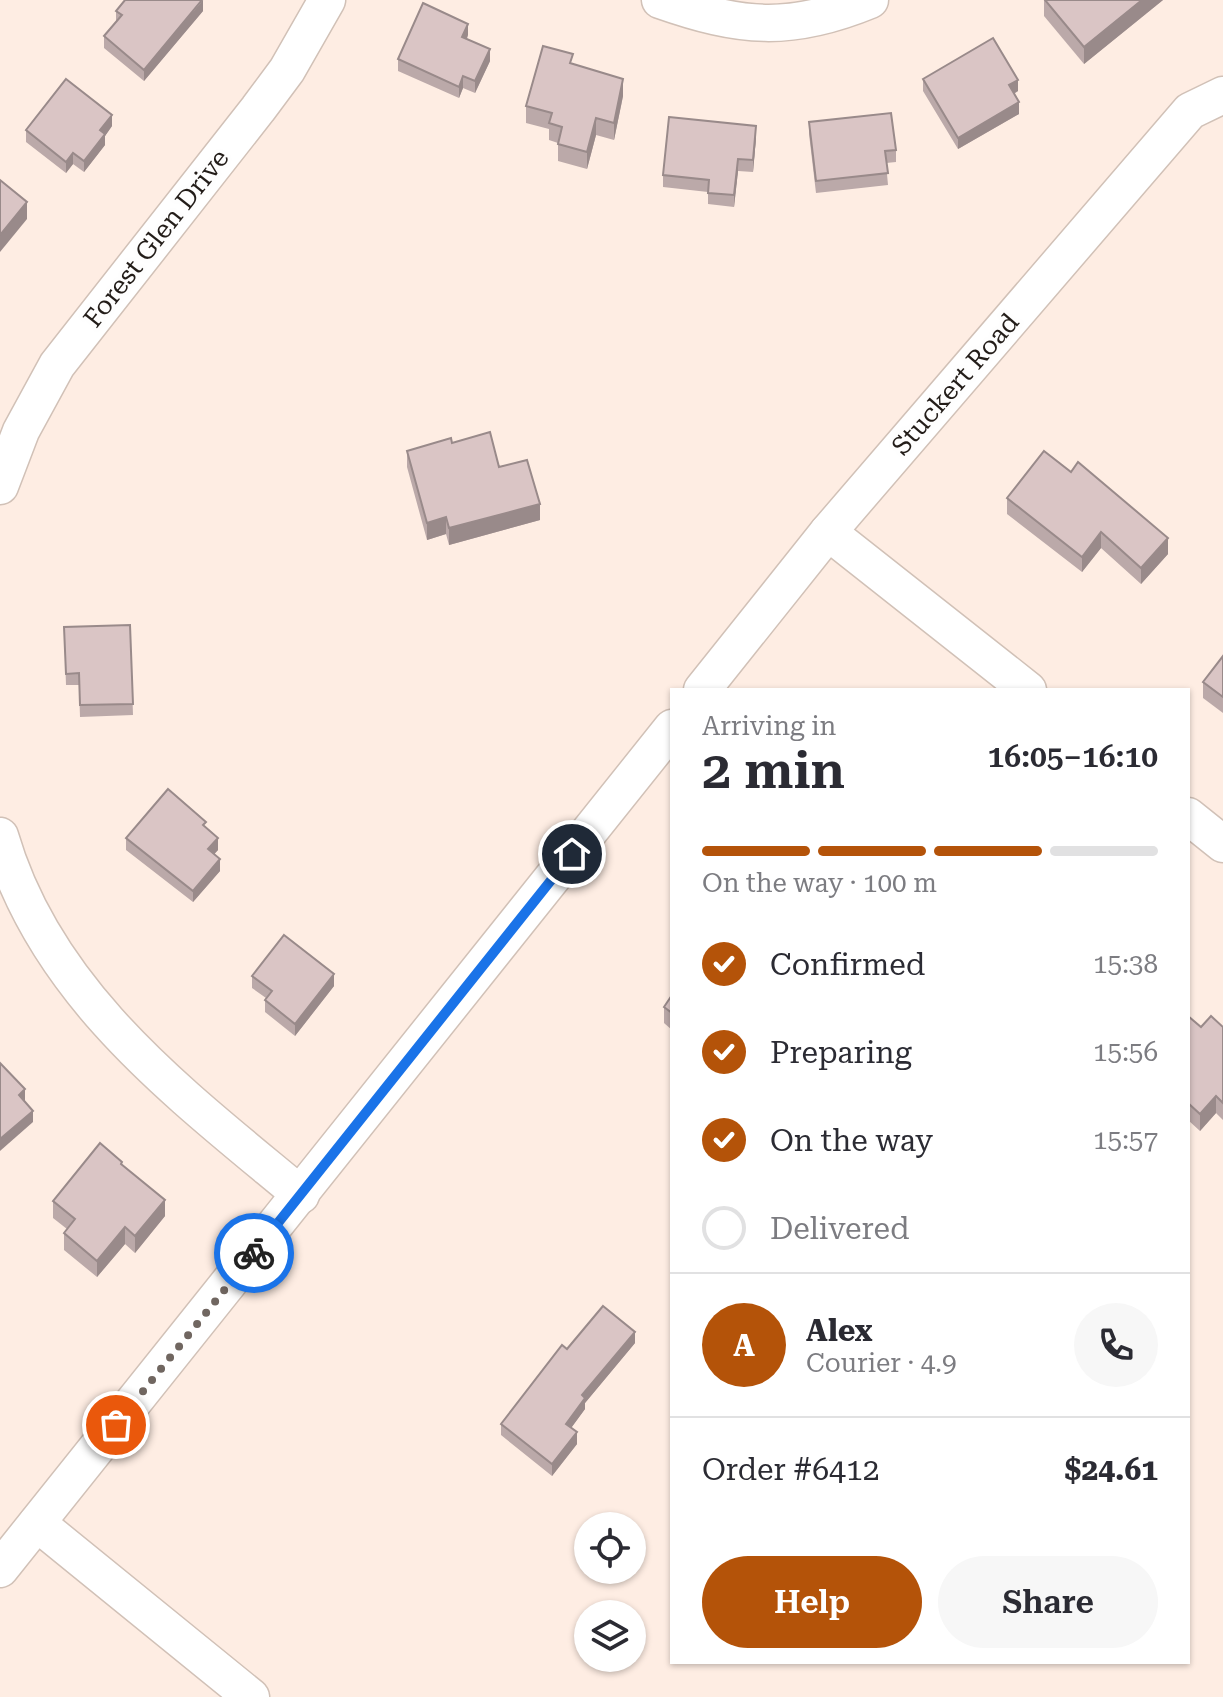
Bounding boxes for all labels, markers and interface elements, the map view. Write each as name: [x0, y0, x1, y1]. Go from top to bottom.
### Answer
street label: Forest Glen Drive: [77, 143, 235, 333]
street label: Stuckert Road: [885, 307, 1025, 461]
text: Arriving in: [702, 711, 836, 741]
text: 16:05–16:10: [988, 739, 1158, 774]
text: 2 min: [702, 740, 845, 801]
pin: [538, 820, 606, 888]
icon: home: [550, 832, 594, 876]
text: On the way · 100 m: [702, 868, 937, 898]
icon: check: [702, 942, 746, 986]
text: Confirmed: [770, 947, 925, 982]
text: 15:38: [1093, 949, 1158, 979]
icon: check: [702, 1030, 746, 1074]
text: Preparing: [770, 1035, 912, 1070]
text: 15:56: [1093, 1037, 1158, 1067]
icon: check: [702, 1118, 746, 1162]
text: On the way: [770, 1123, 933, 1158]
text: 15:57: [1093, 1125, 1158, 1155]
text: Delivered: [770, 1211, 909, 1246]
courier: [214, 1213, 294, 1293]
icon: bike: [232, 1231, 276, 1275]
button: phone: [1074, 1303, 1158, 1387]
text: Alex: [806, 1313, 873, 1348]
text: A: [733, 1328, 755, 1363]
text: Courier · 4.9: [806, 1348, 956, 1378]
pin: [82, 1391, 150, 1459]
icon: bag: [94, 1403, 138, 1447]
text: Order #6412: [702, 1452, 880, 1487]
text: $24.61: [1065, 1452, 1158, 1487]
map controls: [574, 1512, 646, 1672]
button: locate: [574, 1512, 646, 1584]
button: Help: [702, 1556, 922, 1648]
button: Share: [938, 1556, 1158, 1648]
button: layers: [574, 1600, 646, 1672]

